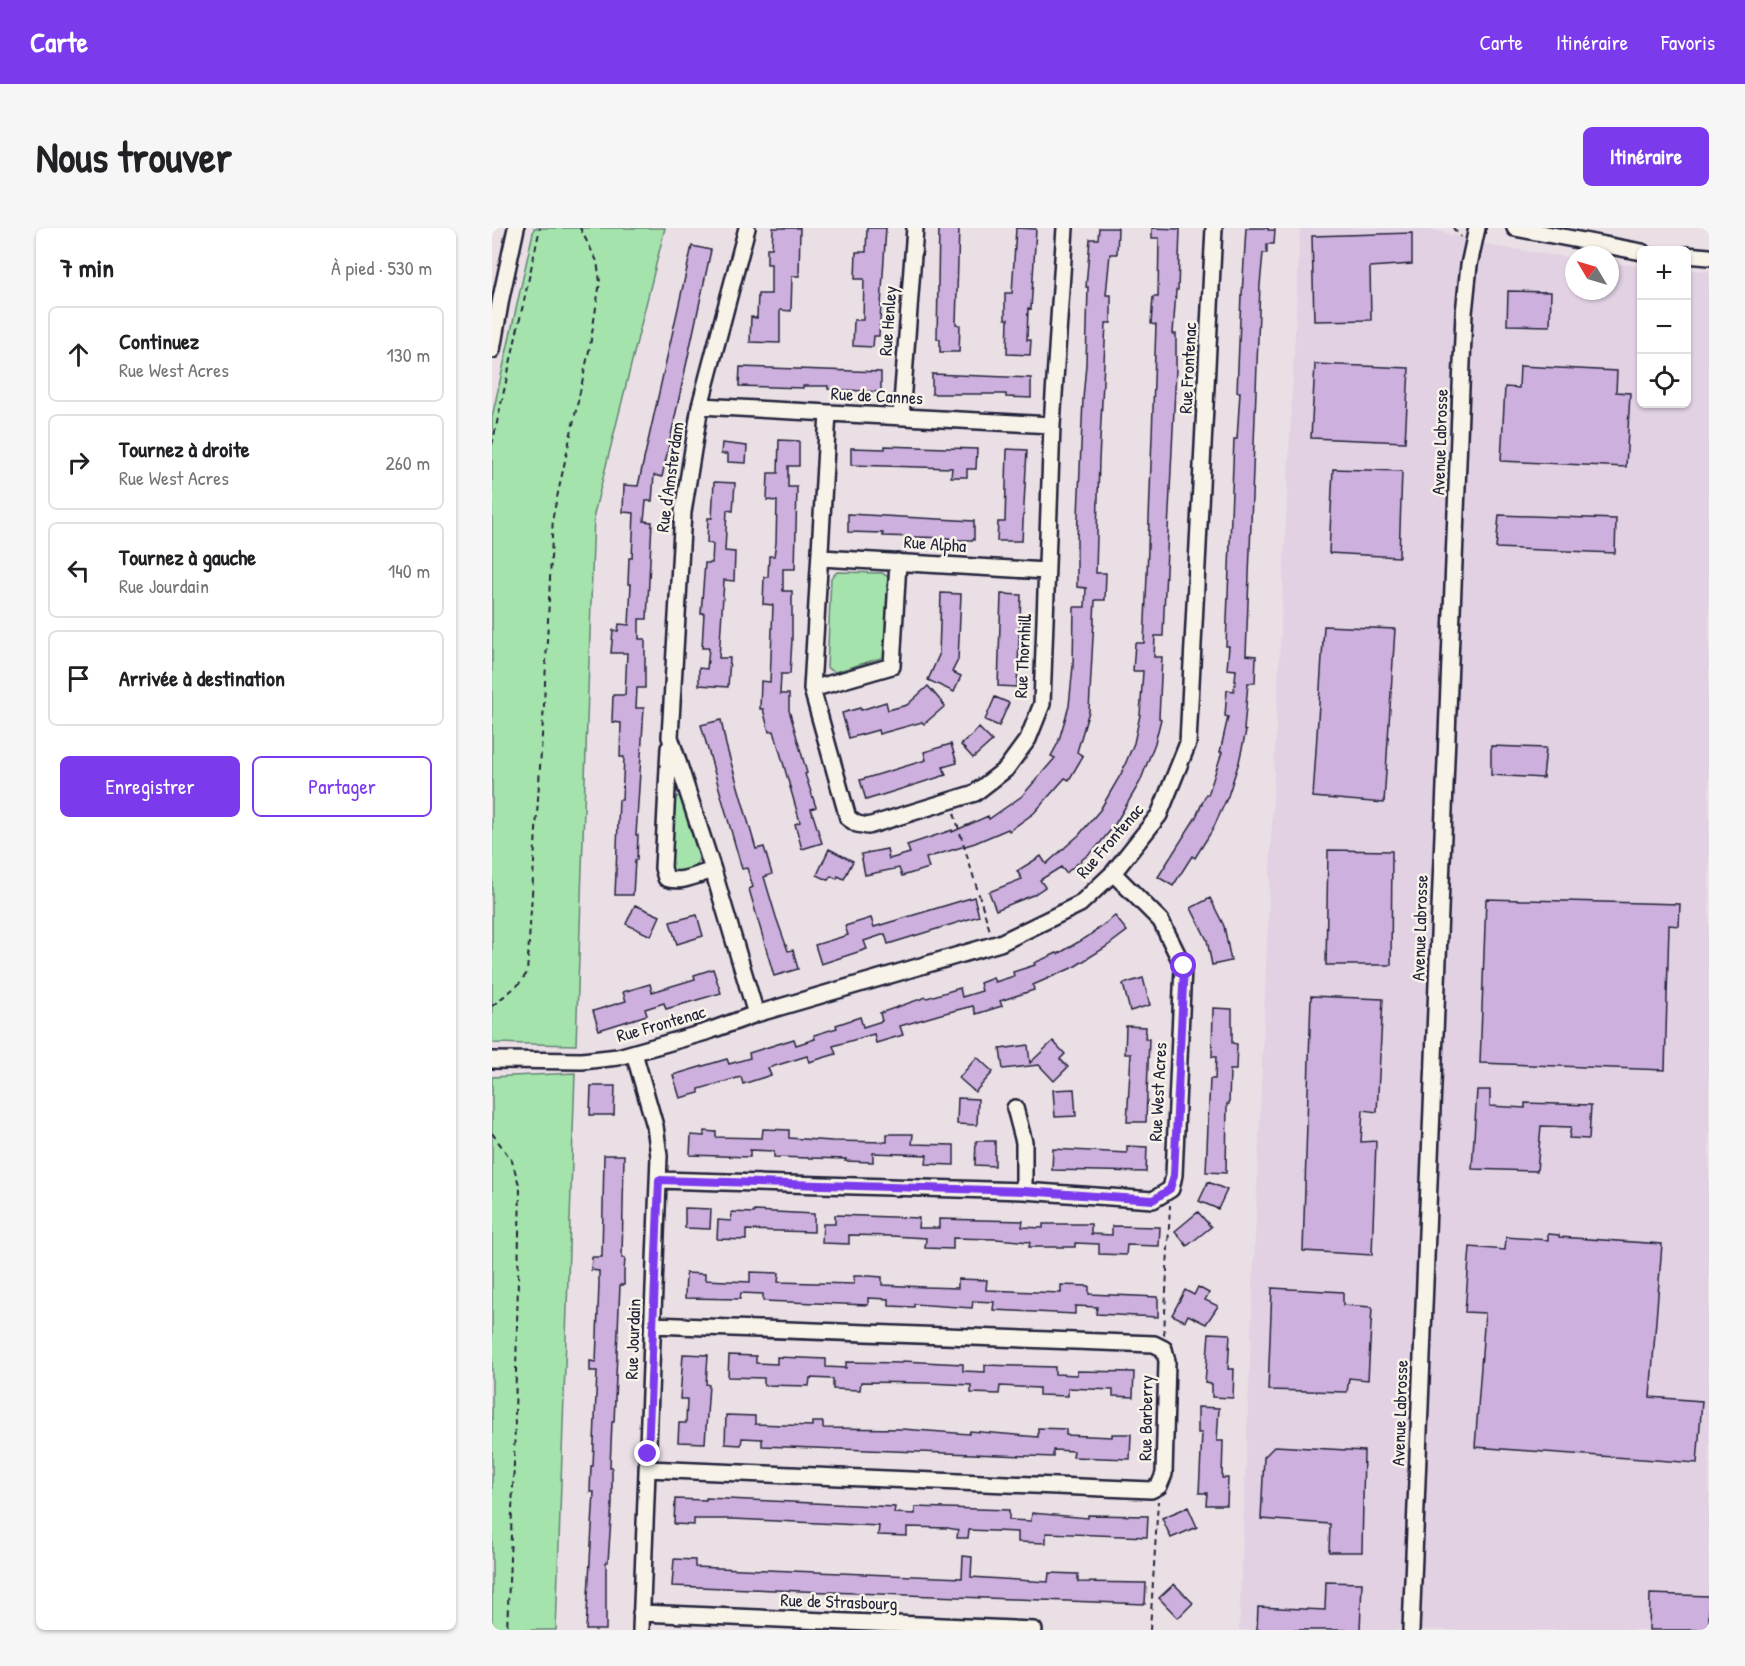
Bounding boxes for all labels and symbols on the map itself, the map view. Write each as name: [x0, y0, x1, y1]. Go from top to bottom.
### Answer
north arrow: [1565, 246, 1619, 300]
street label: Rue Henley: [873, 285, 902, 357]
street label: Rue Frontenac: [1173, 322, 1202, 414]
street label: Rue de Cannes: [830, 381, 924, 410]
street label: Avenue Labrosse: [1425, 388, 1454, 495]
street label: Rue d'Amsterdam: [649, 420, 690, 534]
street label: Rue Alpha: [903, 529, 967, 558]
street label: Rue Thornhill: [1008, 613, 1037, 699]
street label: Rue Frontenac: [1070, 798, 1149, 883]
street label: Avenue Labrosse: [1405, 874, 1434, 981]
route start: [1170, 952, 1196, 978]
street label: Rue Frontenac: [614, 999, 708, 1048]
street label: Rue West Acres: [1142, 1042, 1173, 1142]
street label: Rue Jourdain: [619, 1298, 646, 1380]
street label: Avenue Labrosse: [1385, 1359, 1414, 1466]
street label: Rue Barberry: [1132, 1374, 1159, 1461]
route end: [634, 1440, 660, 1466]
street label: Rue de Strasbourg: [780, 1587, 898, 1616]

